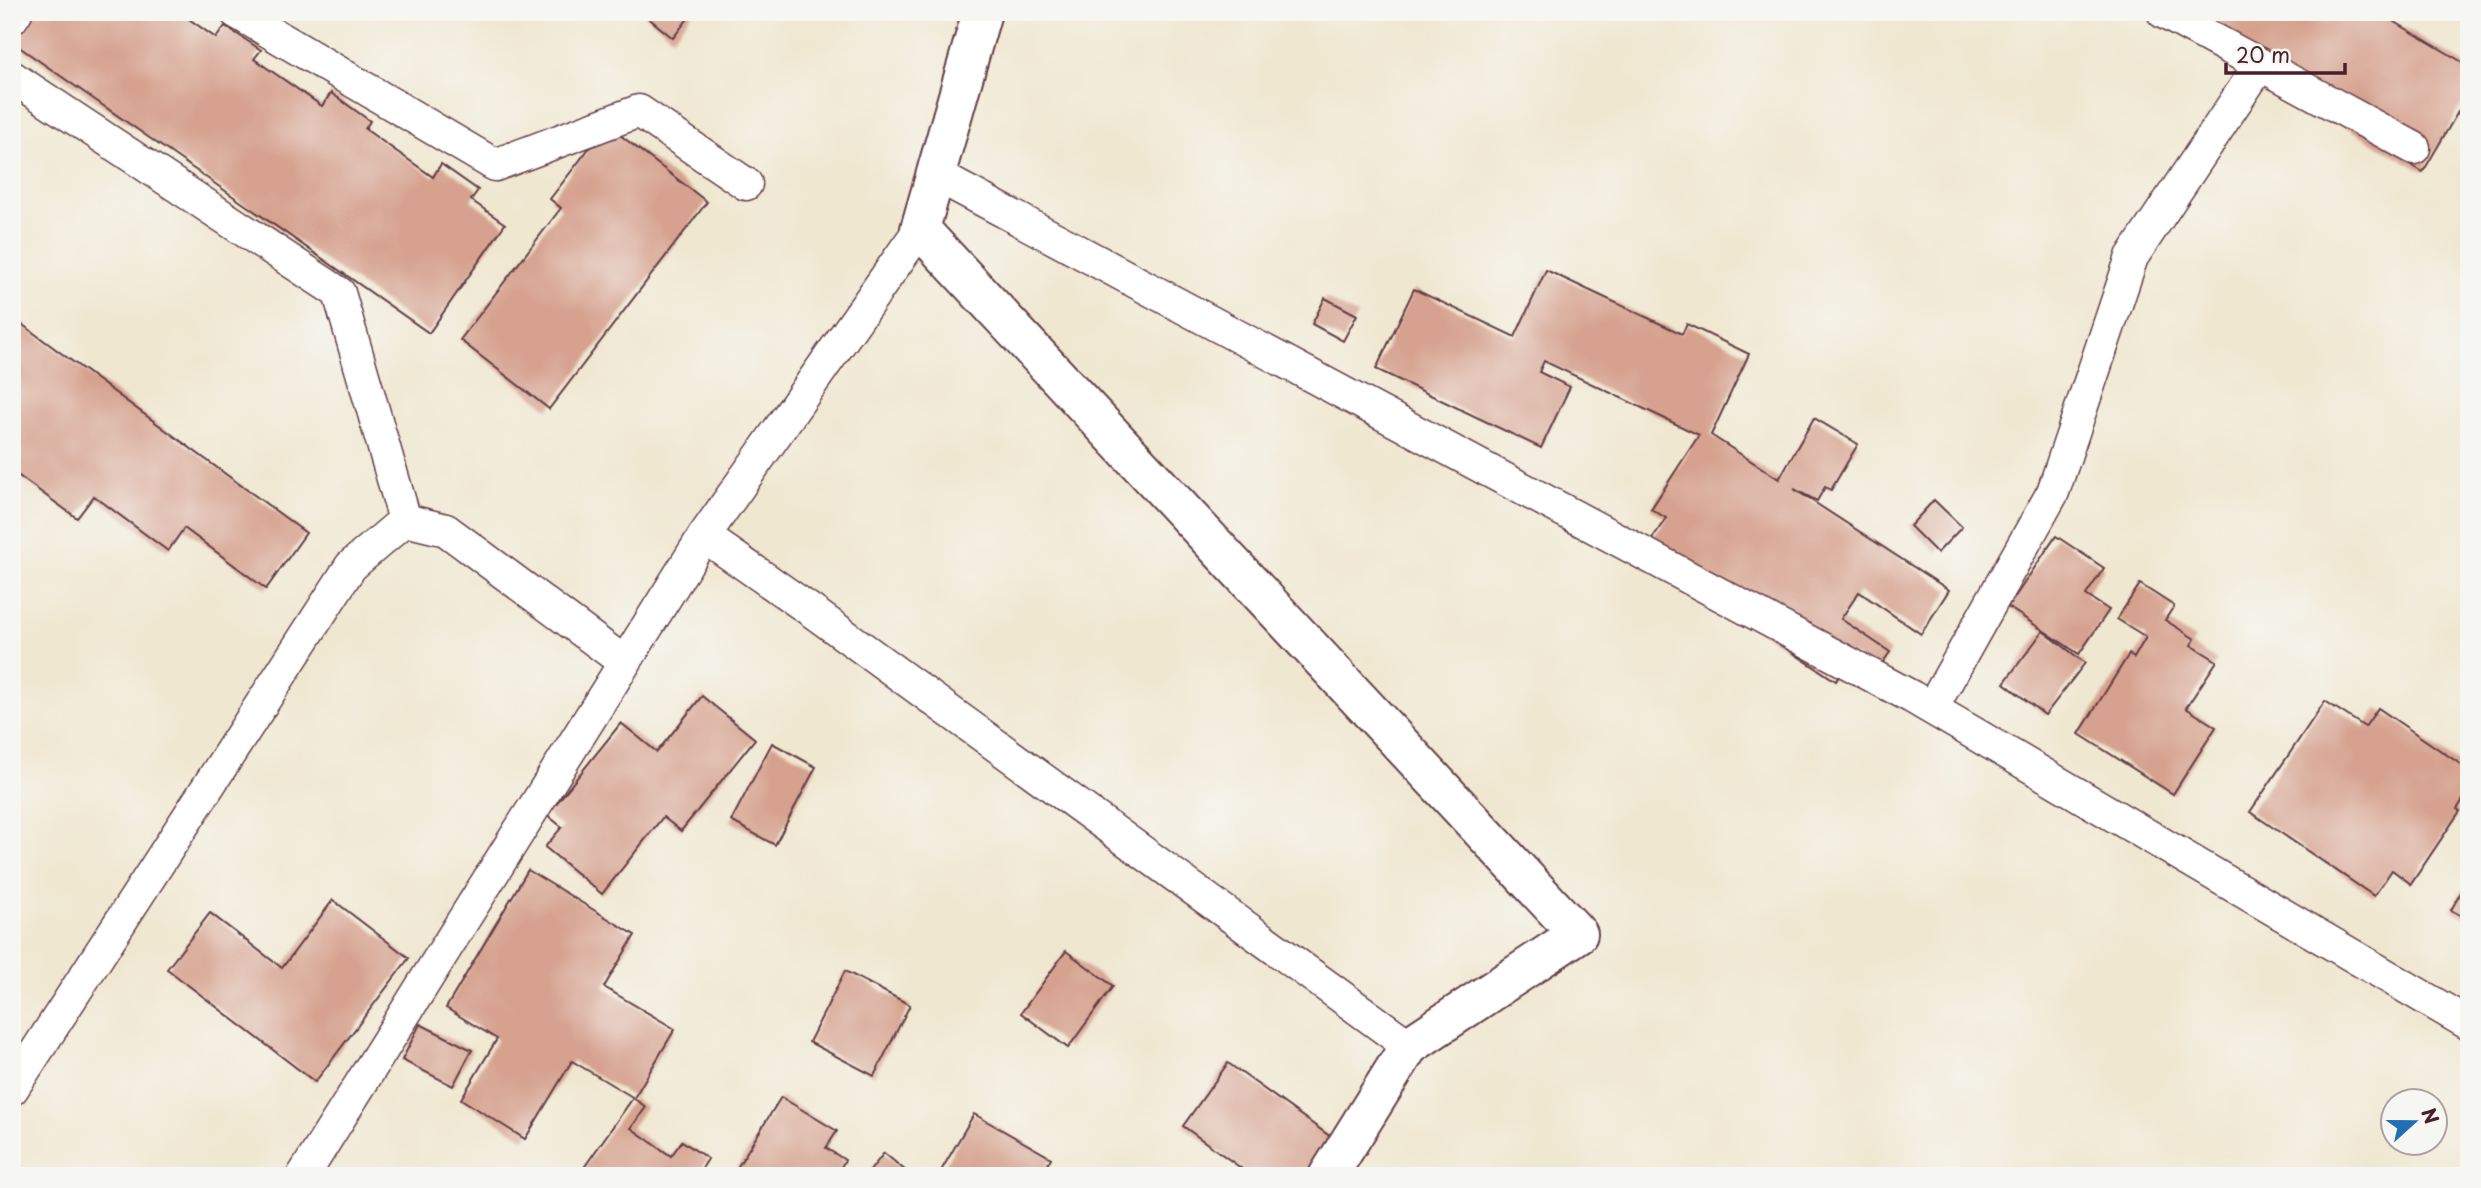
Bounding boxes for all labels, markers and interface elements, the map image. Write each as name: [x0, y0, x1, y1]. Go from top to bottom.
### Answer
scale bar: [2226, 32, 2344, 76]
text: 20 m: [2236, 38, 2290, 70]
north arrow: [2380, 1086, 2450, 1156]
text: N: [2415, 1104, 2447, 1128]

